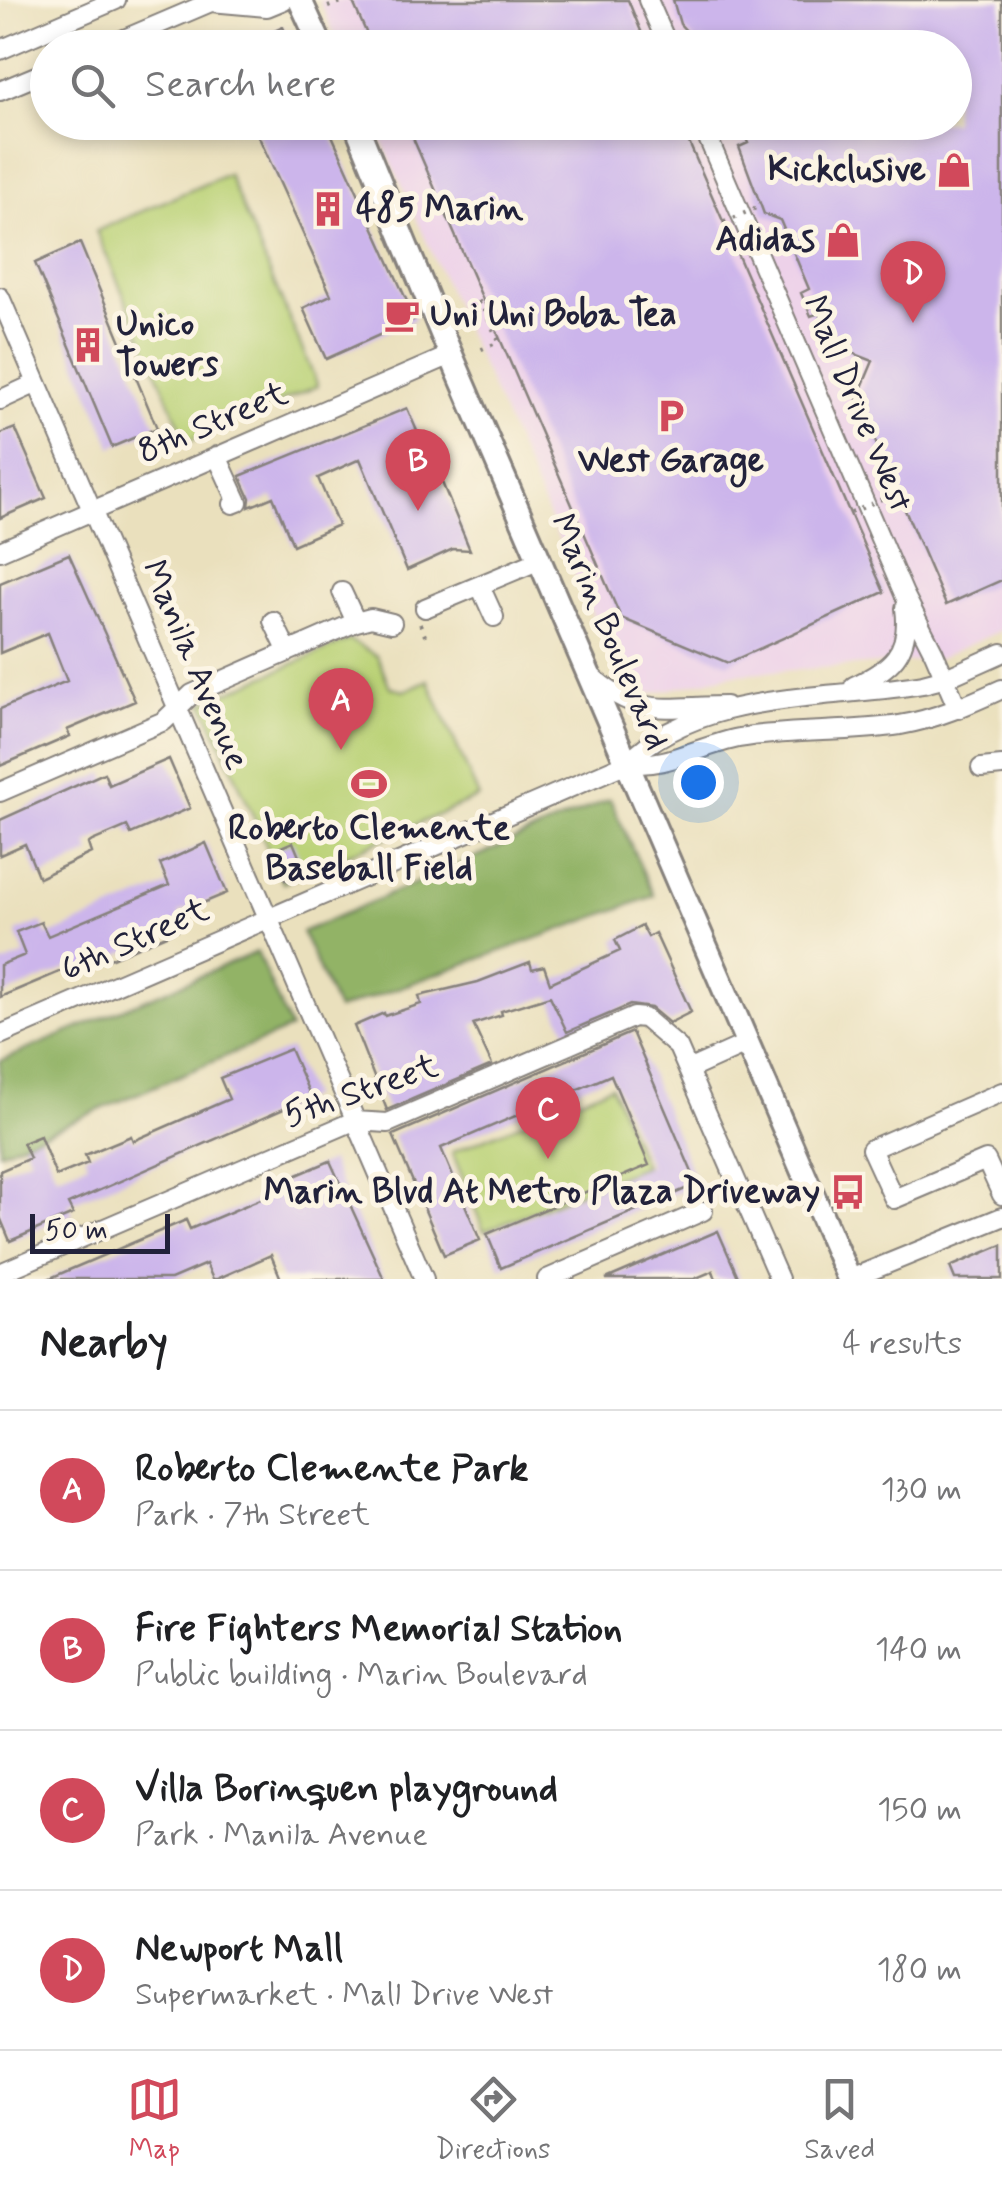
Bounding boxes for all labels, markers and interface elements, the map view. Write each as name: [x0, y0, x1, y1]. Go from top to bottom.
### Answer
search box: [30, 30, 972, 140]
icon: search: [65, 58, 120, 113]
text: Search here: [145, 61, 336, 110]
place label: Kickclusive: [768, 147, 927, 193]
shop icon: Kickclusive: [935, 151, 973, 189]
place label: 485 Marin: [356, 186, 524, 232]
building icon: 485 Marin: [309, 190, 347, 228]
place label: Adidas: [716, 217, 815, 263]
shop icon: Adidas: [824, 221, 862, 259]
pin: D: [880, 240, 946, 323]
street label: Mall Drive West: [791, 289, 923, 519]
place label: Uni Uni Boba Tea: [430, 292, 677, 338]
cafe icon: Uni Uni Boba Tea: [383, 296, 421, 334]
place label: Unico Towers: [116, 302, 219, 388]
building icon: Unico Towers: [69, 326, 107, 364]
street label: 8th Street: [131, 371, 296, 475]
parking icon: West Garage: [652, 397, 690, 435]
pin: B: [386, 428, 450, 511]
place label: West Garage: [578, 438, 765, 488]
street label: Marin Boulevard: [539, 507, 679, 757]
street label: Manila Avenue: [130, 553, 260, 777]
pin: A: [308, 668, 374, 750]
your location: [673, 757, 724, 808]
sports icon: Roberto Clemente Baseball Field: [350, 765, 388, 803]
place label: Roberto Clemente Baseball Field: [228, 806, 510, 892]
street label: 6th Street: [54, 887, 216, 993]
street label: 5th Street: [278, 1043, 445, 1139]
pin: C: [516, 1076, 580, 1159]
place label: Marin Blvd At Metro Plaza Driveway: [264, 1169, 820, 1215]
bus stop icon: Marin Blvd At Metro Plaza Driveway: [829, 1173, 867, 1211]
scale bar: [30, 1209, 170, 1254]
text: 50 m: [45, 1213, 108, 1250]
text: Nearby: [40, 1317, 168, 1372]
text: 4 results: [842, 1323, 962, 1365]
text: Roberto Clemente Park: [135, 1445, 528, 1494]
text: A: [62, 1469, 83, 1511]
text: 130 m: [881, 1469, 962, 1511]
text: Park · 7th Street: [135, 1494, 370, 1536]
text: Fire Fighters Memorial Station: [135, 1605, 622, 1654]
text: B: [62, 1629, 83, 1671]
text: 140 m: [875, 1629, 962, 1671]
text: Public building · Marin Boulevard: [135, 1654, 588, 1696]
text: Villa Borinquen playground: [135, 1765, 558, 1814]
text: C: [61, 1789, 84, 1831]
text: 150 m: [877, 1789, 962, 1831]
text: Park · Manila Avenue: [135, 1814, 428, 1856]
text: Newport Mall: [135, 1925, 343, 1974]
text: D: [61, 1949, 84, 1991]
text: 180 m: [877, 1949, 962, 1991]
text: Supermarket · Mall Drive West: [135, 1974, 554, 2016]
tab: Map: [127, 2072, 182, 2169]
tab: Directions: [436, 2072, 551, 2169]
tab: Saved: [804, 2072, 875, 2169]

